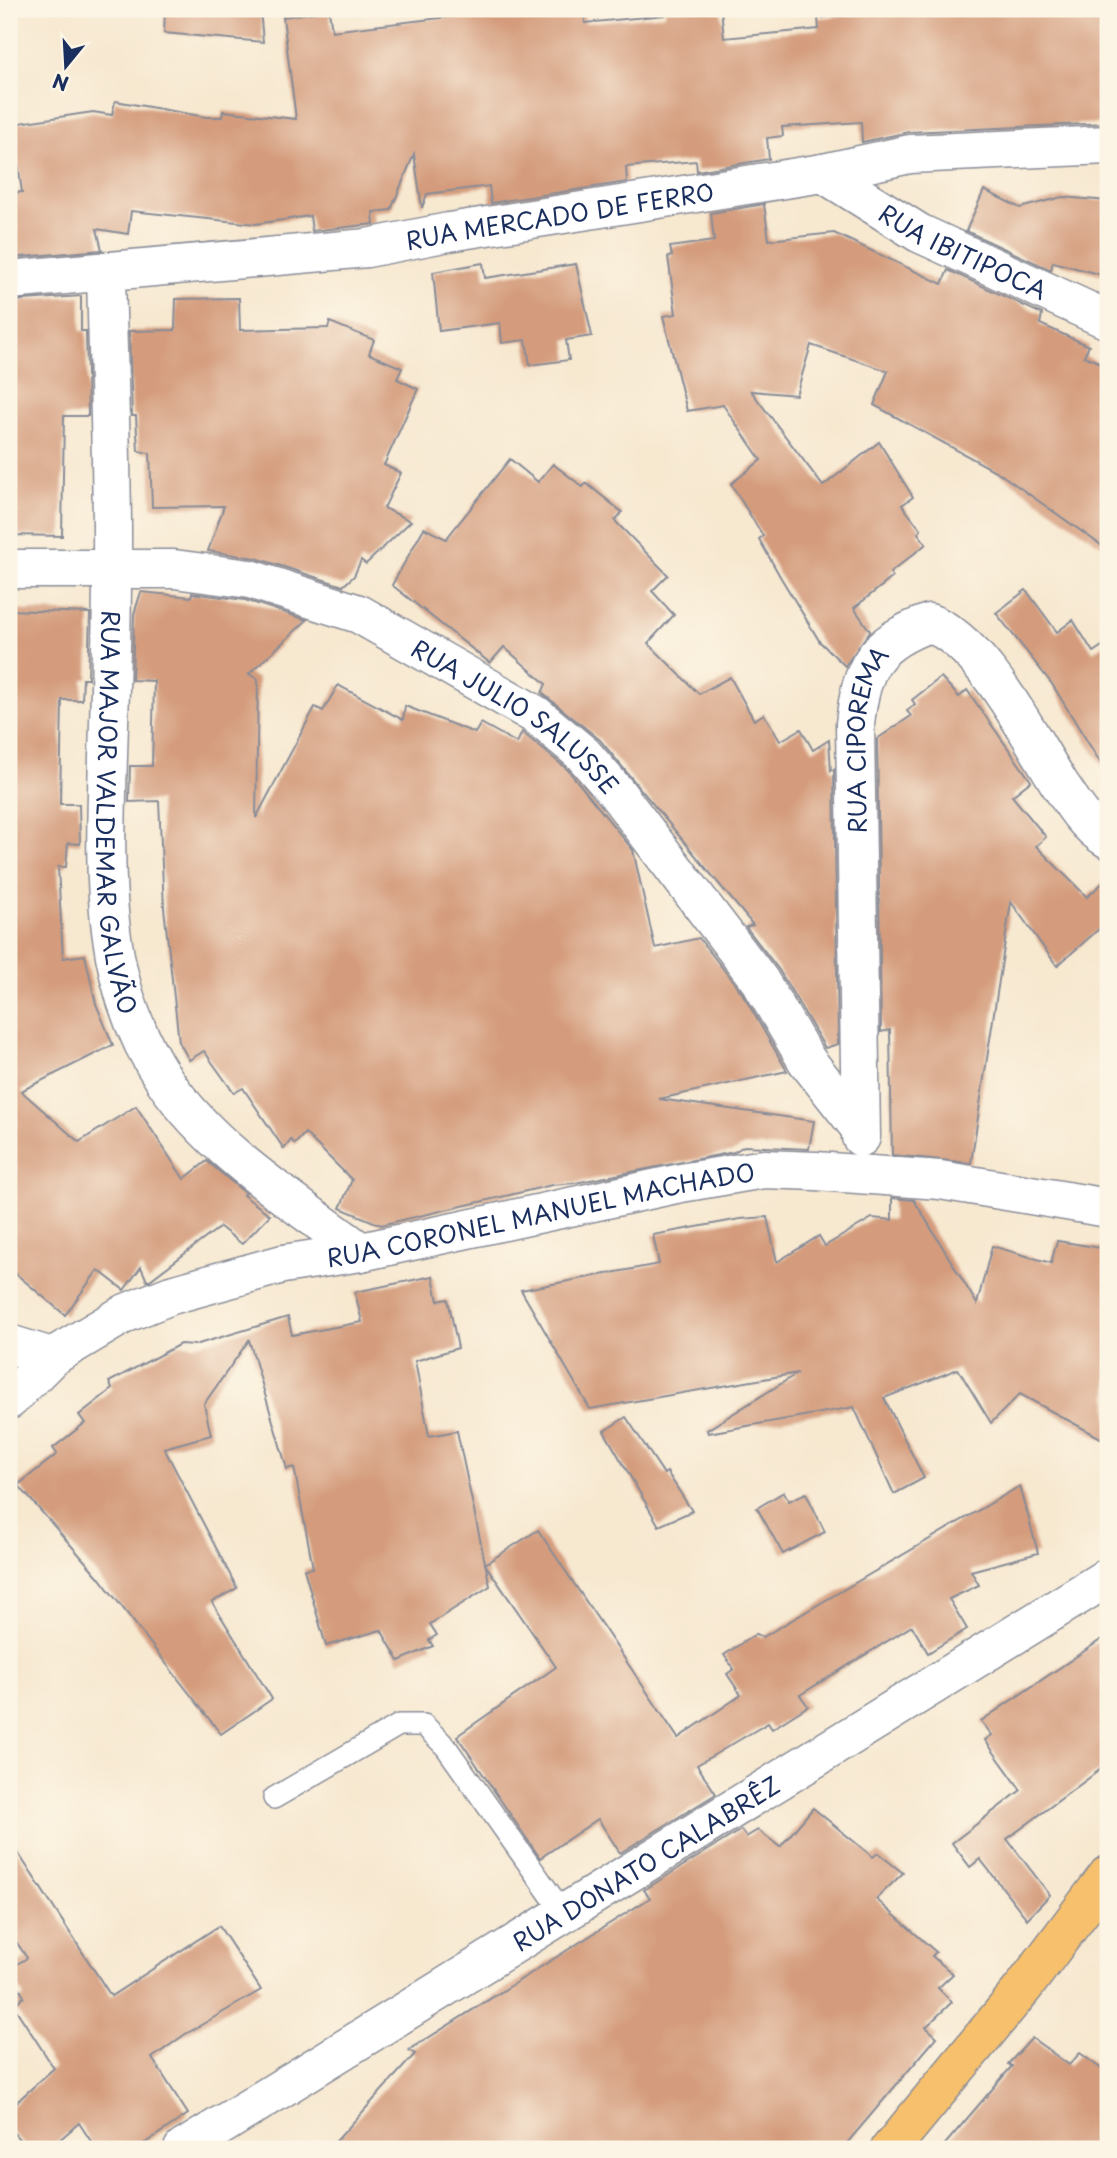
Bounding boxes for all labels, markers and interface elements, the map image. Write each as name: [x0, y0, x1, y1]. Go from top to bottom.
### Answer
north arrow: [32, 32, 102, 102]
text: N: [49, 67, 72, 99]
street label: RUA MERCADO DE FERRO: [402, 172, 716, 258]
street label: RUA IBITIPOCA: [872, 195, 1053, 308]
street label: RUA MAJOR VALDEMAR GALVÃO: [88, 610, 147, 1019]
street label: RUA JULIO SALUSSE: [405, 630, 628, 802]
street label: RUA CIPOREMA: [836, 638, 896, 834]
street label: RUA CORONEL MANUEL MACHADO: [324, 1153, 757, 1275]
street label: RUA DONATO CALABRÊZ: [505, 1766, 786, 1959]

